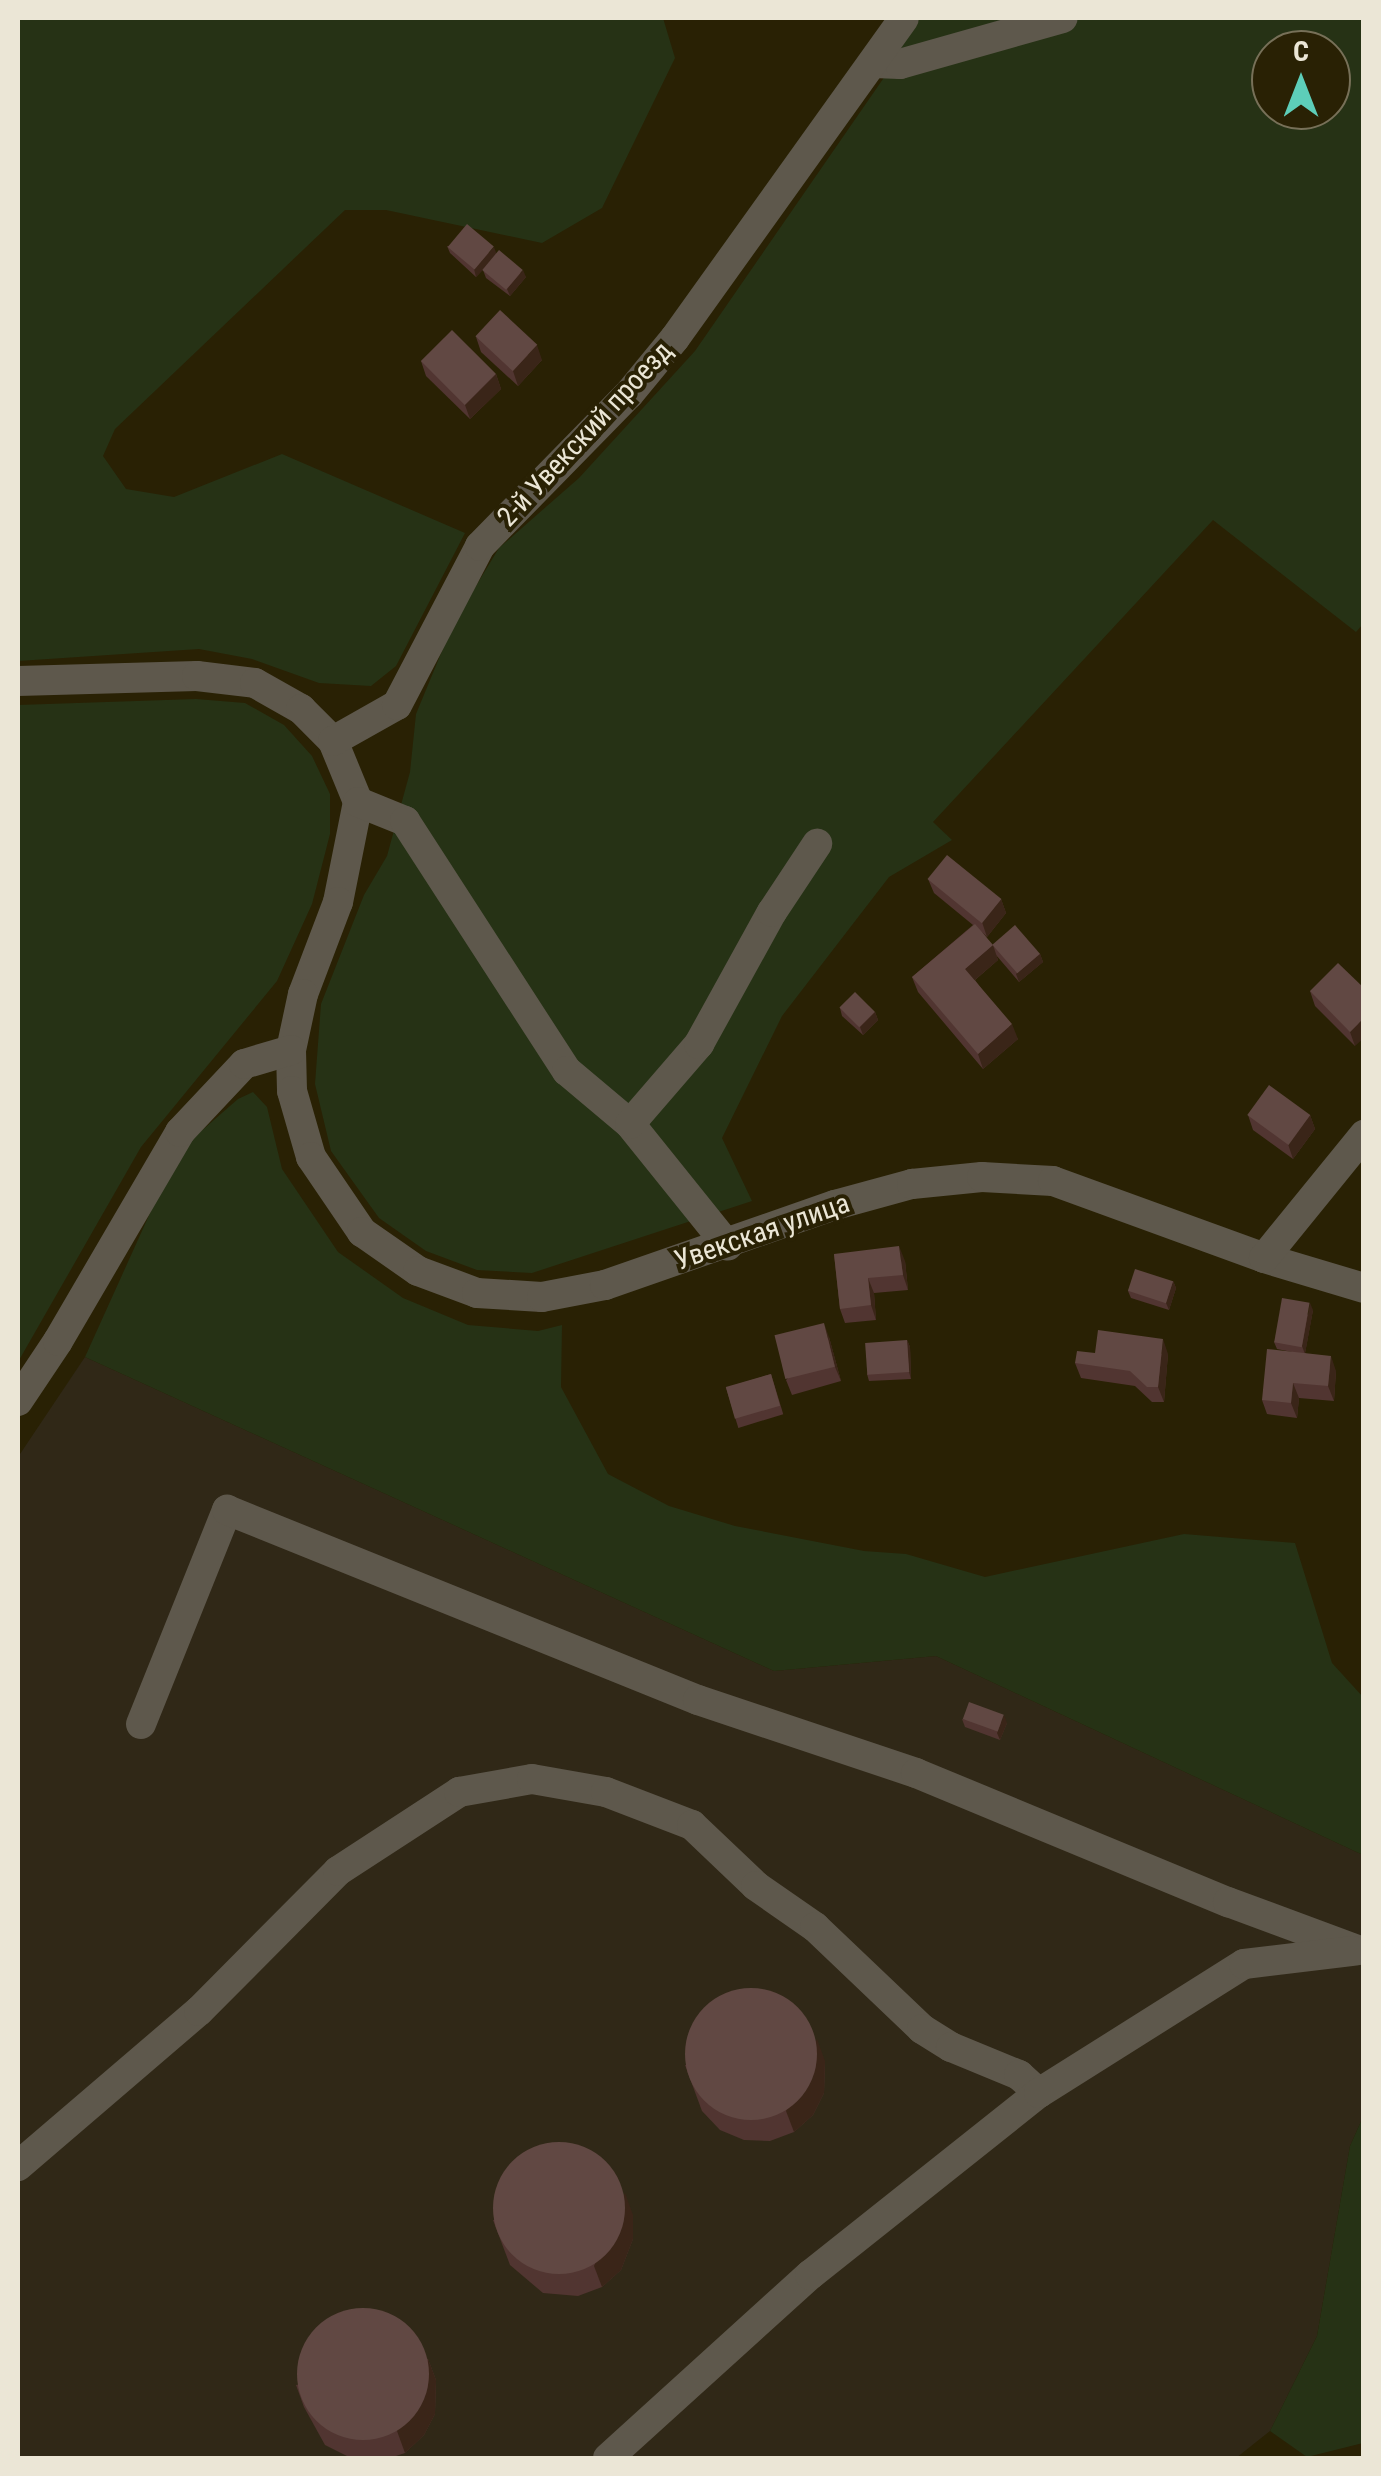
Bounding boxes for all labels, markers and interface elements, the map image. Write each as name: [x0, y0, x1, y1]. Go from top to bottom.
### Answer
north arrow: [1251, 30, 1351, 130]
text: С: [1293, 35, 1309, 68]
street label: 2-й Увекский проезд: [491, 334, 679, 534]
street label: Увекская улица: [670, 1186, 854, 1278]

